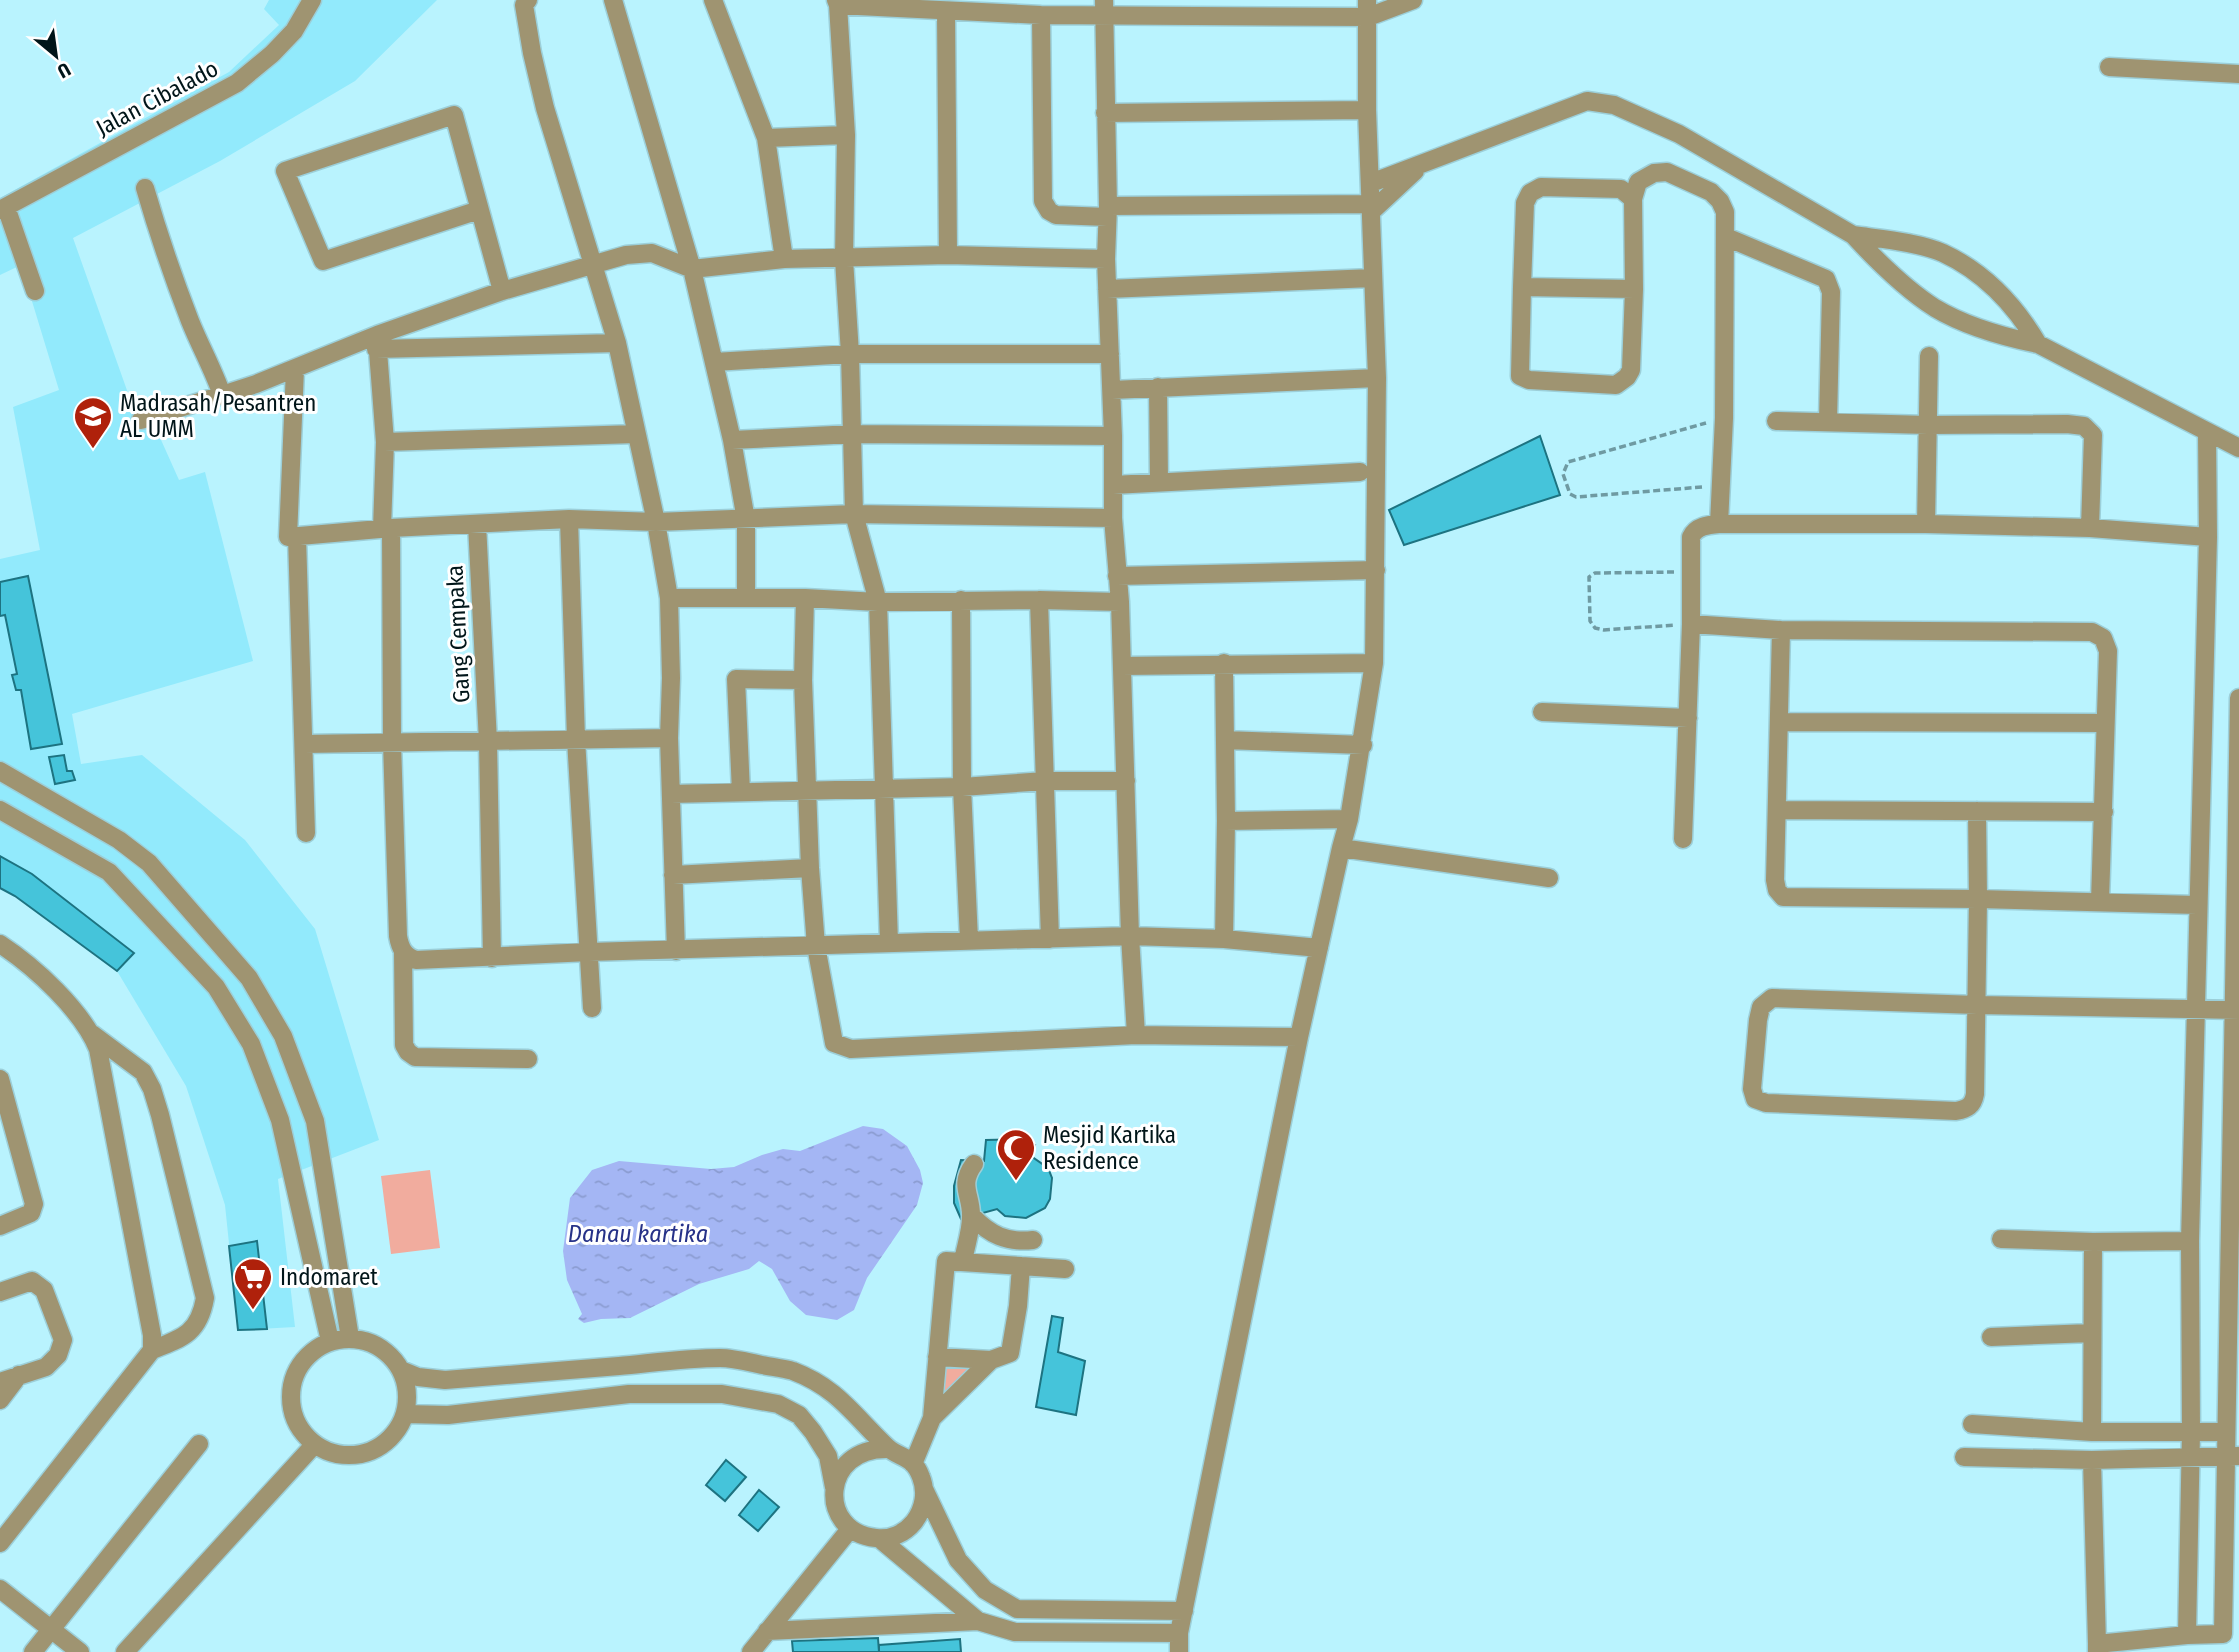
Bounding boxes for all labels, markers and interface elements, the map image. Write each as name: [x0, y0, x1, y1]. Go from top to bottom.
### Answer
north arrow: [21, 21, 91, 91]
street label: Jalan Cibalado: [91, 54, 223, 142]
text: U: [54, 58, 74, 83]
place label: Madrasah/Pesantren AL UMM: [120, 389, 316, 443]
school or university icon: Madrasah/Pesantren AL UMM: [72, 395, 114, 450]
street label: Gang Cempaka: [440, 564, 476, 704]
place label: Mesjid Kartika Residence: [1043, 1121, 1176, 1175]
mosque icon: Mesjid Kartika Residence: [995, 1127, 1037, 1182]
water label: Danau kartika: [568, 1220, 708, 1248]
supermarket icon: Indomaret: [232, 1256, 274, 1311]
place label: Indomaret: [280, 1263, 378, 1291]

